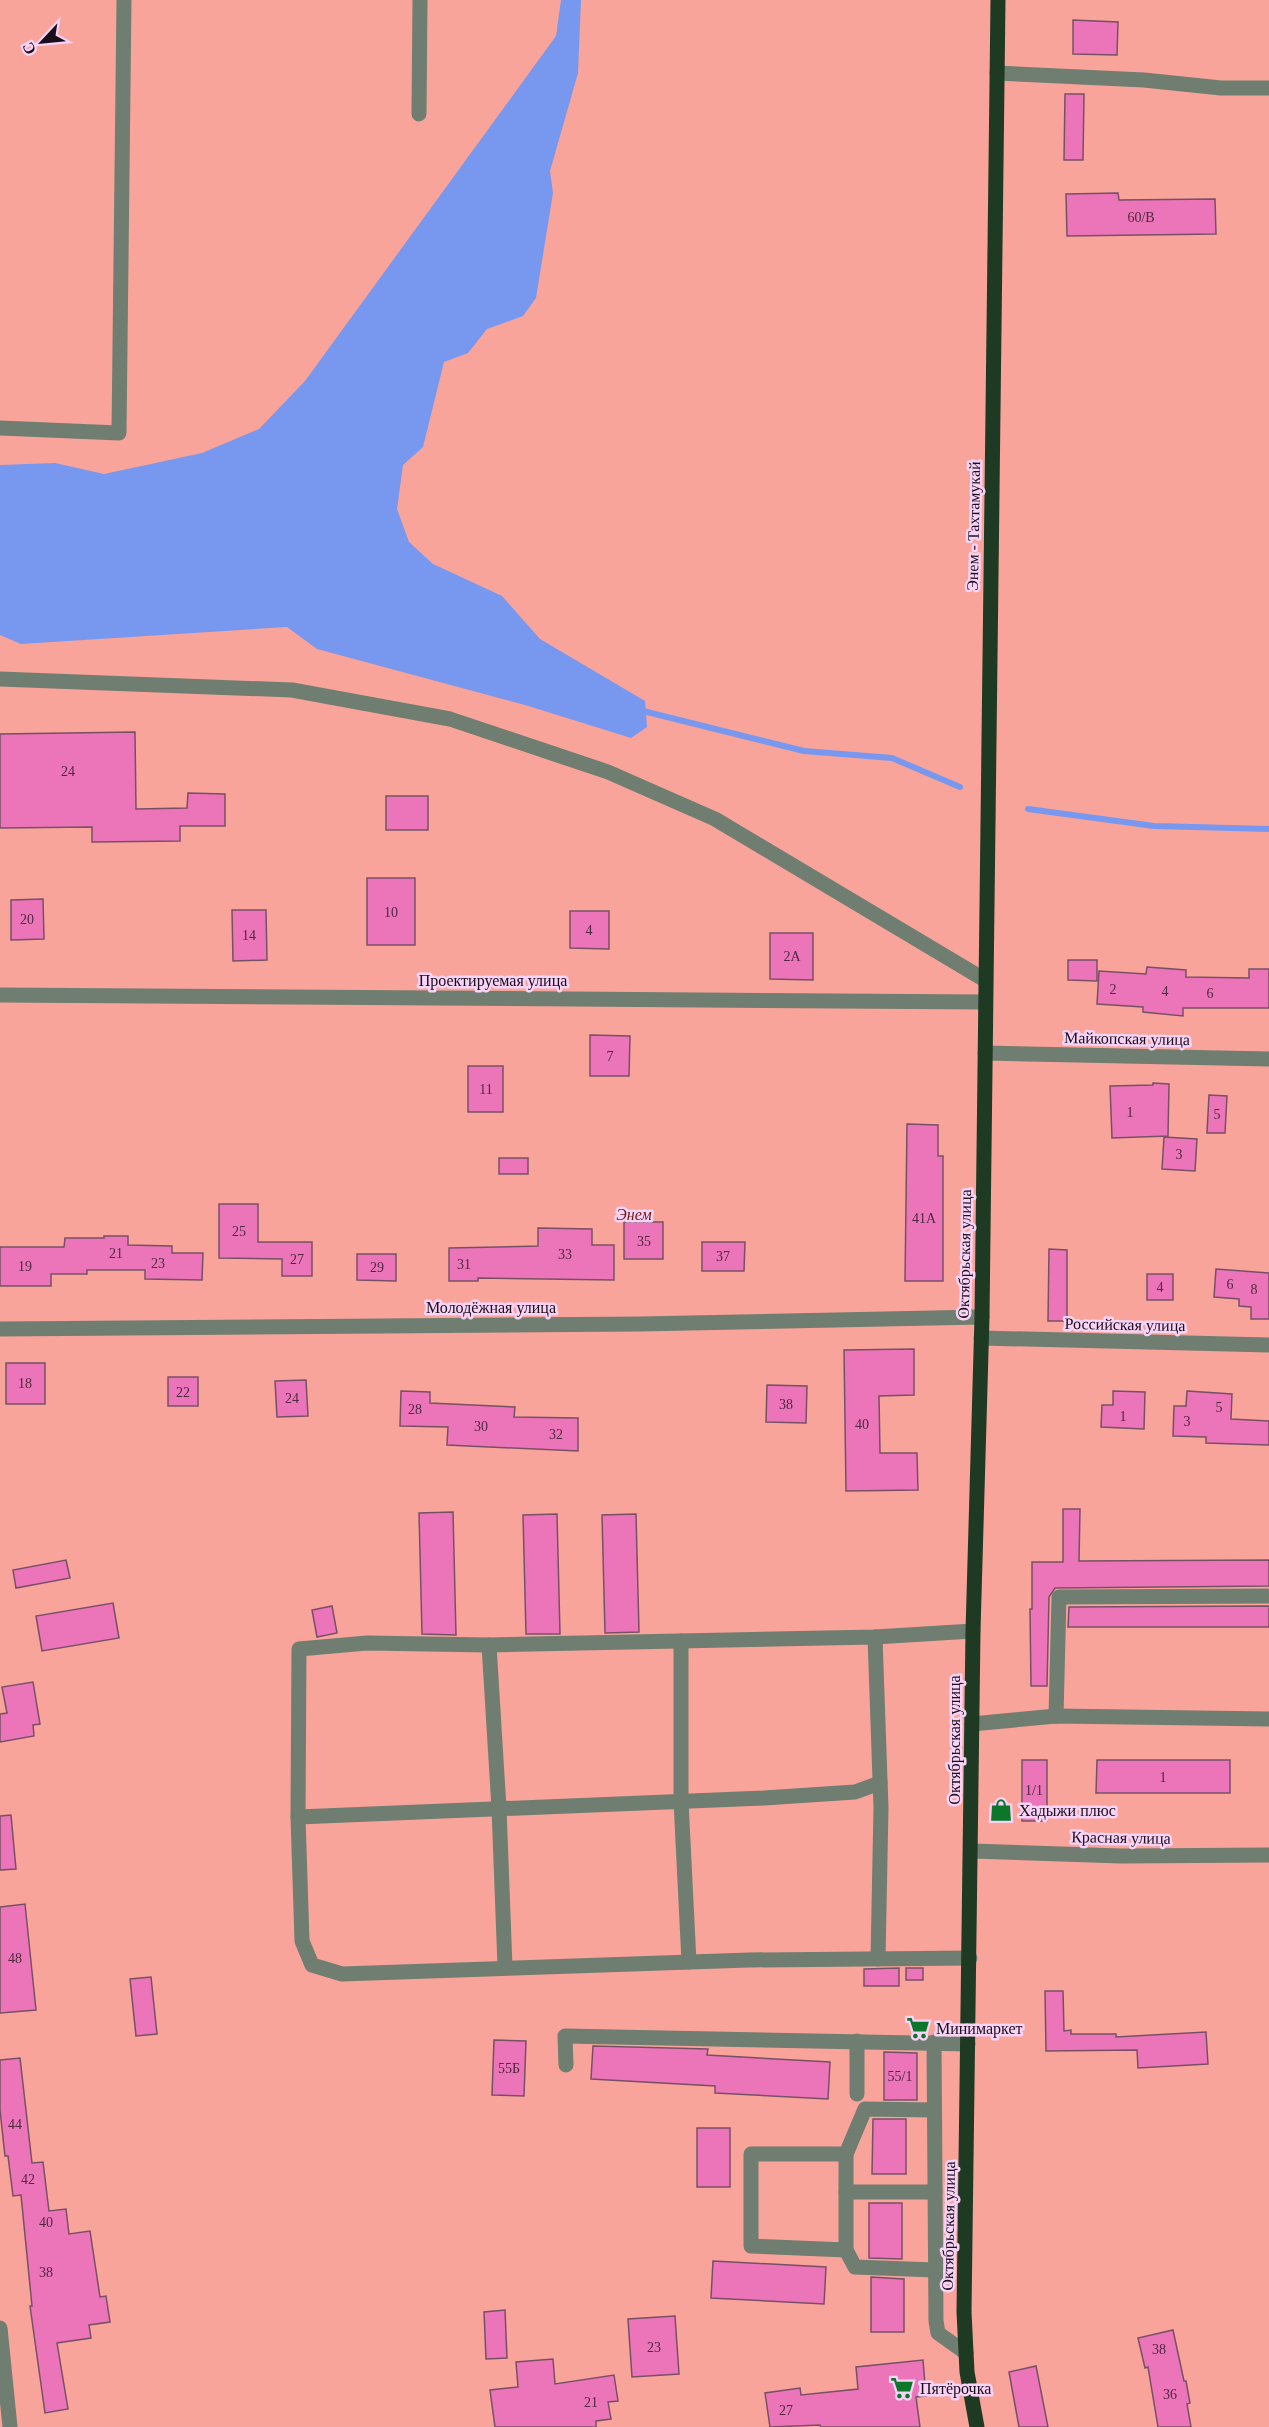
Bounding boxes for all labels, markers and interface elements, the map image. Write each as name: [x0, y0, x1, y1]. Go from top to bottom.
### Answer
north arrow: [12, 12, 72, 72]
text: С: [19, 39, 39, 57]
house number: 60/В: [1127, 210, 1155, 225]
street label: Энем - Тахтамукай: [964, 461, 984, 591]
house number: 24: [61, 764, 75, 779]
house number: 10: [384, 905, 398, 920]
house number: 20: [20, 912, 34, 927]
house number: 4: [586, 923, 593, 938]
house number: 14: [242, 928, 256, 943]
house number: 2А: [783, 949, 801, 964]
street label: Проектируемая улица: [419, 972, 567, 990]
house number: 2: [1110, 982, 1117, 997]
house number: 4: [1162, 984, 1169, 999]
house number: 6: [1207, 986, 1214, 1001]
street label: Майкопская улица: [1064, 1029, 1190, 1049]
house number: 7: [607, 1049, 614, 1064]
house number: 11: [479, 1082, 493, 1097]
house number: 1: [1127, 1105, 1134, 1120]
house number: 5: [1214, 1107, 1221, 1122]
house number: 3: [1176, 1147, 1183, 1162]
street label: Октябрьская улица: [955, 1189, 975, 1319]
park label: Энем: [616, 1206, 652, 1223]
house number: 41А: [912, 1211, 937, 1226]
house number: 25: [232, 1224, 246, 1239]
house number: 35: [637, 1234, 651, 1249]
house number: 21: [109, 1246, 123, 1261]
house number: 33: [558, 1247, 572, 1262]
house number: 37: [716, 1249, 730, 1264]
house number: 27: [290, 1252, 304, 1267]
house number: 23: [151, 1256, 165, 1271]
house number: 31: [457, 1257, 471, 1272]
house number: 19: [18, 1259, 32, 1274]
house number: 29: [370, 1260, 384, 1275]
house number: 6: [1227, 1277, 1234, 1292]
house number: 4: [1157, 1280, 1164, 1295]
house number: 8: [1251, 1282, 1258, 1297]
street label: Молодёжная улица: [426, 1299, 556, 1317]
street label: Российская улица: [1064, 1315, 1186, 1335]
house number: 18: [18, 1376, 32, 1391]
house number: 22: [176, 1385, 190, 1400]
house number: 24: [285, 1391, 299, 1406]
house number: 38: [779, 1397, 793, 1412]
house number: 5: [1216, 1400, 1223, 1415]
house number: 28: [408, 1402, 422, 1417]
house number: 1: [1120, 1409, 1127, 1424]
house number: 3: [1184, 1414, 1191, 1429]
house number: 40: [855, 1417, 869, 1432]
house number: 30: [474, 1419, 488, 1434]
house number: 32: [549, 1427, 563, 1442]
street label: Октябрьская улица: [946, 1675, 964, 1805]
house number: 1: [1160, 1770, 1167, 1785]
house number: 1/1: [1025, 1783, 1043, 1798]
shop icon: Хадыжи плюс: [988, 1797, 1014, 1823]
place label: Хадыжи плюс: [1019, 1802, 1116, 1820]
street label: Красная улица: [1071, 1828, 1171, 1848]
house number: 48: [8, 1951, 22, 1966]
supermarket icon: Минимаркет: [905, 2015, 931, 2041]
place label: Минимаркет: [936, 2020, 1023, 2038]
house number: 55Б: [498, 2061, 520, 2076]
house number: 55/1: [888, 2069, 912, 2084]
house number: 44: [8, 2117, 22, 2132]
street label: Октябрьская улица: [939, 2161, 959, 2291]
house number: 42: [21, 2172, 35, 2187]
house number: 40: [39, 2215, 53, 2230]
house number: 38: [39, 2265, 53, 2280]
house number: 23: [647, 2340, 661, 2355]
house number: 38: [1152, 2342, 1166, 2357]
supermarket icon: Пятёрочка: [889, 2375, 915, 2401]
place label: Пятёрочка: [920, 2380, 991, 2398]
house number: 36: [1163, 2387, 1177, 2402]
house number: 21: [584, 2395, 598, 2410]
house number: 27: [779, 2403, 793, 2418]

